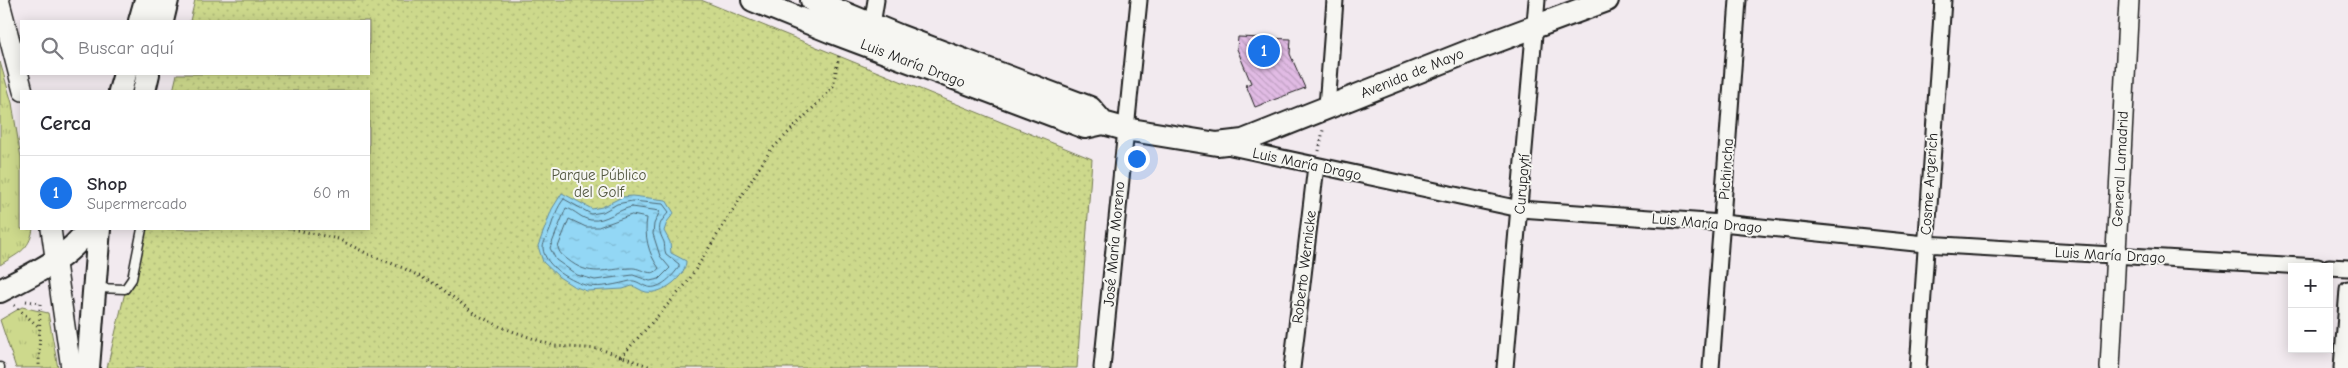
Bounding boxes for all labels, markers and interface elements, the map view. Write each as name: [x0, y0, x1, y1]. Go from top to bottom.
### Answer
search box: [20, 20, 370, 75]
pin: 1: [1248, 32, 1280, 70]
icon: search: [38, 34, 66, 62]
street label: Luis María Drago: [858, 35, 968, 91]
text: Buscar aquí: [78, 37, 174, 59]
street label: Avenida de Mayo: [1358, 44, 1466, 102]
text: Cerca: [40, 111, 91, 135]
street label: General Lamadrid: [2108, 111, 2132, 227]
street label: Cosme Argerich: [1916, 132, 1942, 236]
street label: Pichincha: [1715, 138, 1737, 200]
street label: Luis María Drago: [1251, 144, 1363, 184]
your location: [1124, 146, 1150, 172]
street label: Curupaytí: [1510, 152, 1534, 215]
park label: Parque Público del Golf: [551, 166, 647, 201]
text: Shop: [87, 173, 127, 195]
street label: José María Moreno: [1100, 181, 1128, 307]
text: 1: [53, 184, 59, 202]
text: 60 m: [313, 184, 350, 202]
text: Supermercado: [87, 195, 187, 213]
street label: Roberto Wernicke: [1288, 209, 1320, 325]
street label: Luis María Drago: [1651, 209, 1763, 237]
street label: Luis María Drago: [2054, 243, 2166, 267]
map controls: [2288, 263, 2333, 353]
button: +: [2288, 263, 2333, 308]
button: −: [2288, 308, 2333, 353]

